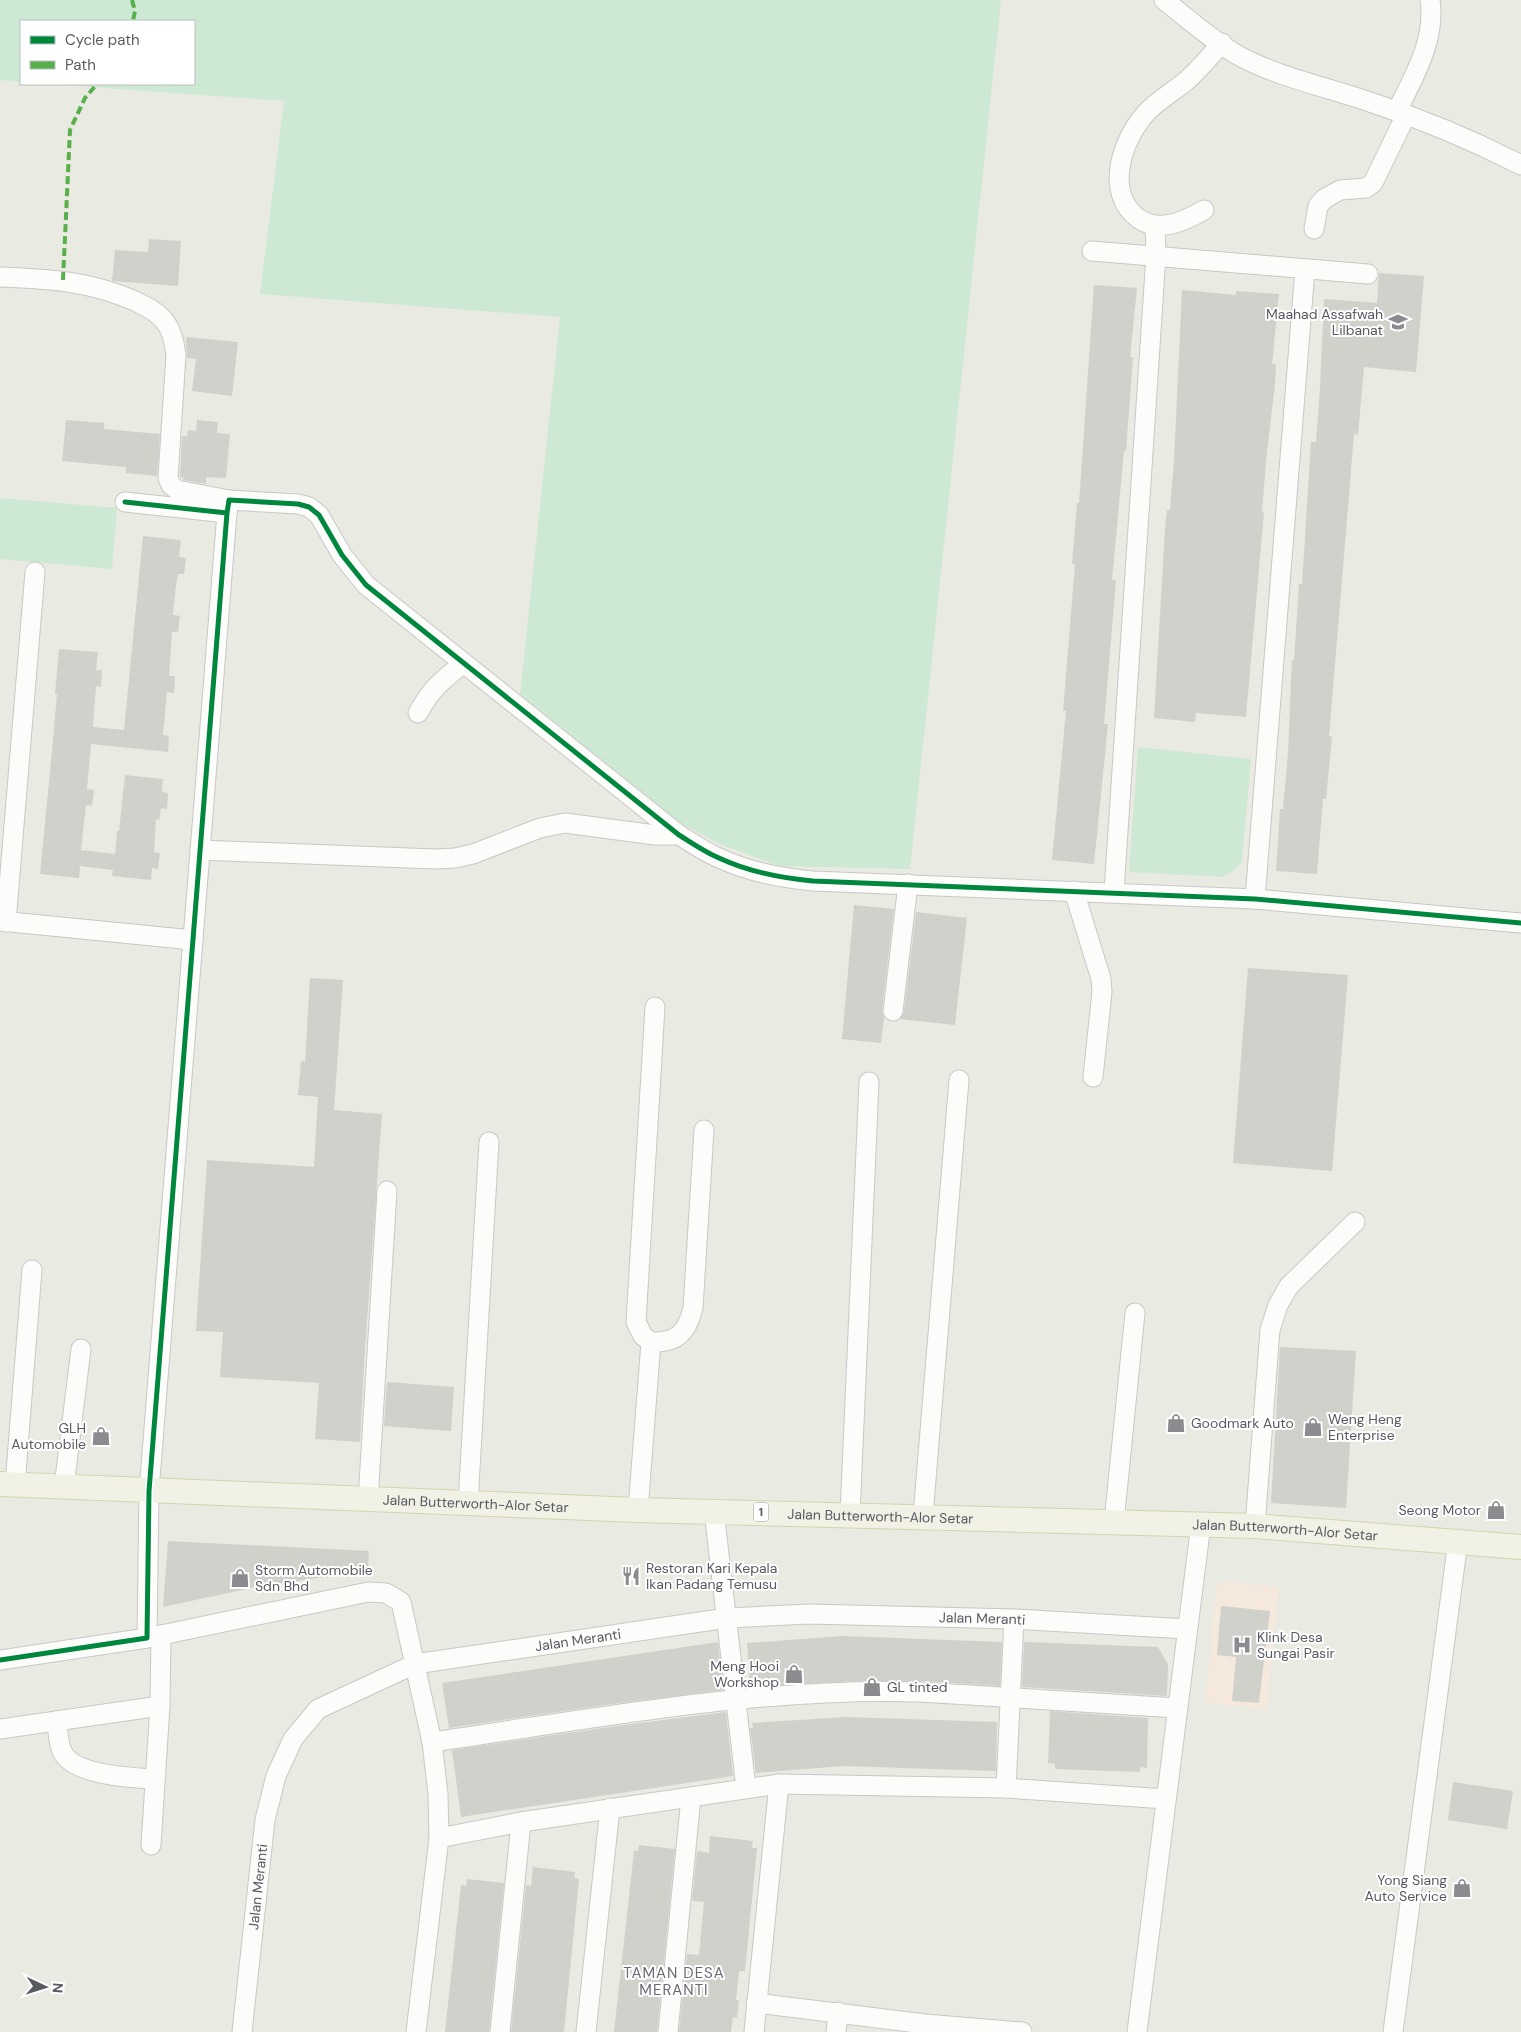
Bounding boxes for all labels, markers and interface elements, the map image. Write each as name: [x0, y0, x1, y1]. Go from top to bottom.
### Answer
legend: [20, 20, 195, 85]
text: Cycle path: [65, 30, 140, 50]
text: Path: [65, 55, 96, 75]
place label: Maahad Assafwah Lilbanat: [1266, 305, 1383, 339]
school or university icon: Maahad Assafwah Lilbanat: [1387, 311, 1409, 333]
place label: Weng Heng Enterprise: [1328, 1410, 1402, 1444]
shop icon: Goodmark Auto: [1165, 1412, 1187, 1434]
place label: Goodmark Auto: [1191, 1414, 1294, 1432]
shop icon: Weng Heng Enterprise: [1302, 1416, 1324, 1438]
place label: GLH Automobile: [11, 1419, 86, 1453]
shop icon: GLH Automobile: [90, 1425, 112, 1447]
street label: Jalan Butterworth-Alor Setar: [382, 1491, 569, 1516]
shop icon: Seong Motor: [1485, 1499, 1507, 1521]
place label: Seong Motor: [1398, 1501, 1481, 1519]
road number: 1: [754, 1502, 768, 1521]
street label: Jalan Butterworth-Alor Setar: [787, 1505, 974, 1528]
street label: Jalan Butterworth-Alor Setar: [1192, 1515, 1379, 1545]
place label: Restoran Kari Kepala Ikan Padang Temusu: [646, 1559, 777, 1593]
place label: Storm Automobile Sdn Bhd: [255, 1561, 373, 1595]
restaurant icon: Restoran Kari Kepala Ikan Padang Temusu: [620, 1565, 642, 1587]
shop icon: Storm Automobile Sdn Bhd: [229, 1567, 251, 1589]
street label: Jalan Meranti: [939, 1608, 1026, 1629]
street label: Jalan Meranti: [534, 1625, 622, 1655]
place label: Klink Desa Sungai Pasir: [1257, 1628, 1335, 1662]
hospital icon: Klink Desa Sungai Pasir: [1231, 1634, 1253, 1656]
place label: Meng Hooi Workshop: [710, 1657, 779, 1691]
shop icon: Meng Hooi Workshop: [783, 1663, 805, 1685]
shop icon: GL tinted: [861, 1676, 883, 1698]
place label: GL tinted: [887, 1678, 948, 1696]
street label: Jalan Meranti: [244, 1843, 271, 1931]
place label: Yong Siang Auto Service: [1365, 1871, 1447, 1905]
shop icon: Yong Siang Auto Service: [1451, 1877, 1473, 1899]
north arrow: [20, 1962, 70, 2012]
district label: TAMAN DESA MERANTI: [623, 1963, 725, 2000]
text: N: [49, 1982, 67, 1994]

